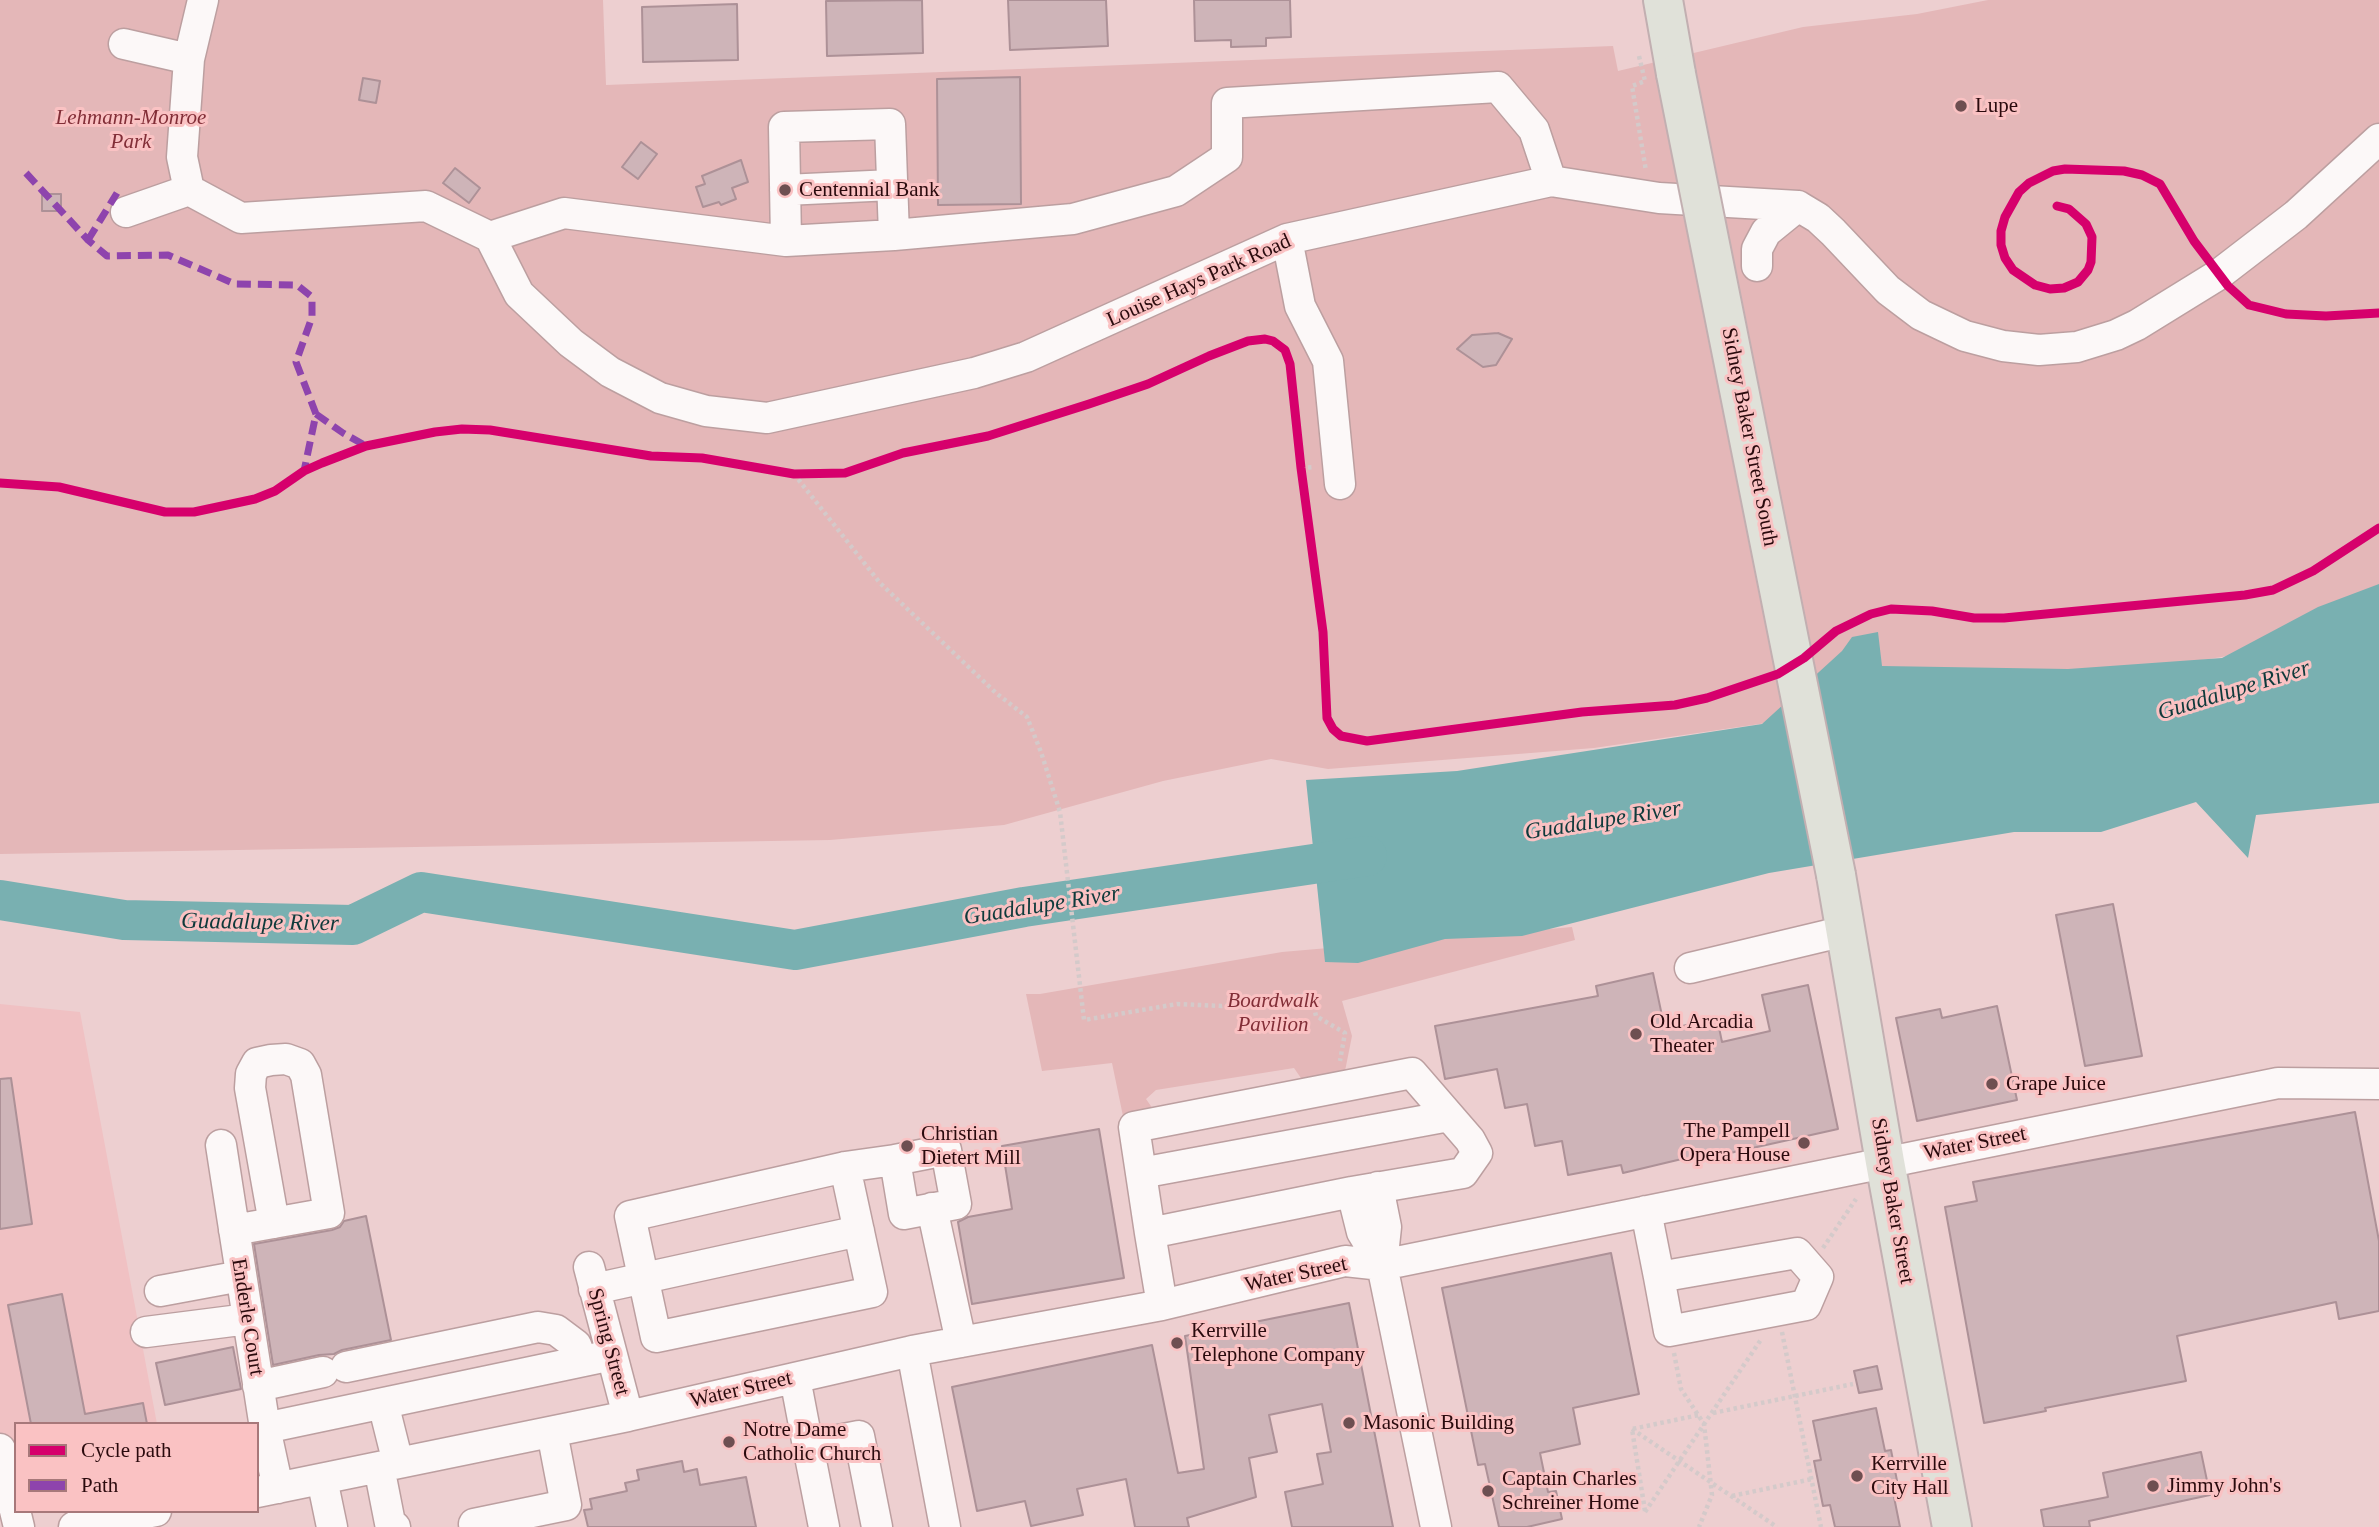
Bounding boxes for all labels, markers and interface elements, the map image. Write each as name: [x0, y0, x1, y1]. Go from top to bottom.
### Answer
place label: Lupe: [1975, 93, 2018, 119]
marker: Lupe: [1953, 98, 1969, 114]
park label: Lehmann-Monroe Park: [56, 105, 206, 155]
place label: Centennial Bank: [799, 177, 940, 203]
marker: Centennial Bank: [777, 182, 793, 198]
street label: Louise Hays Park Road: [1103, 229, 1295, 333]
street label: Sidney Baker Street South: [1715, 326, 1783, 548]
water label: Guadalupe River: [2155, 655, 2313, 727]
water label: Guadalupe River: [1523, 795, 1683, 847]
water label: Guadalupe River: [962, 880, 1122, 932]
water label: Guadalupe River: [181, 908, 339, 938]
park label: Boardwalk Pavilion: [1227, 988, 1319, 1038]
place label: Old Arcadia Theater: [1650, 1009, 1753, 1059]
marker: Old Arcadia Theater: [1628, 1026, 1644, 1042]
place label: Grape Juice: [2006, 1071, 2106, 1097]
marker: Grape Juice: [1984, 1076, 2000, 1092]
street label: Sidney Baker Street: [1865, 1116, 1919, 1286]
place label: The Pampell Opera House: [1680, 1118, 1790, 1168]
place label: Christian Dietert Mill: [921, 1121, 1021, 1171]
street label: Water Street: [1922, 1122, 2028, 1166]
marker: The Pampell Opera House: [1796, 1135, 1812, 1151]
marker: Christian Dietert Mill: [899, 1138, 915, 1154]
street label: Water Street: [1243, 1252, 1349, 1298]
street label: Enderle Court: [225, 1257, 269, 1377]
street label: Spring Street: [582, 1285, 634, 1399]
place label: Kerrville Telephone Company: [1191, 1318, 1365, 1368]
marker: Kerrville Telephone Company: [1169, 1335, 1185, 1351]
street label: Water Street: [688, 1366, 794, 1414]
place label: Masonic Building: [1363, 1410, 1514, 1436]
marker: Masonic Building: [1341, 1415, 1357, 1431]
place label: Notre Dame Catholic Church: [743, 1417, 881, 1467]
legend: [14, 1422, 259, 1513]
marker: Notre Dame Catholic Church: [721, 1434, 737, 1450]
text: Cycle path: [81, 1438, 171, 1462]
place label: Kerrville City Hall: [1871, 1451, 1949, 1501]
place label: Captain Charles Schreiner Home: [1502, 1466, 1639, 1516]
marker: Kerrville City Hall: [1849, 1468, 1865, 1484]
text: Path: [81, 1473, 118, 1497]
place label: Jimmy John's: [2167, 1473, 2281, 1499]
marker: Jimmy John's: [2145, 1478, 2161, 1494]
marker: Captain Charles Schreiner Home: [1480, 1483, 1496, 1499]

